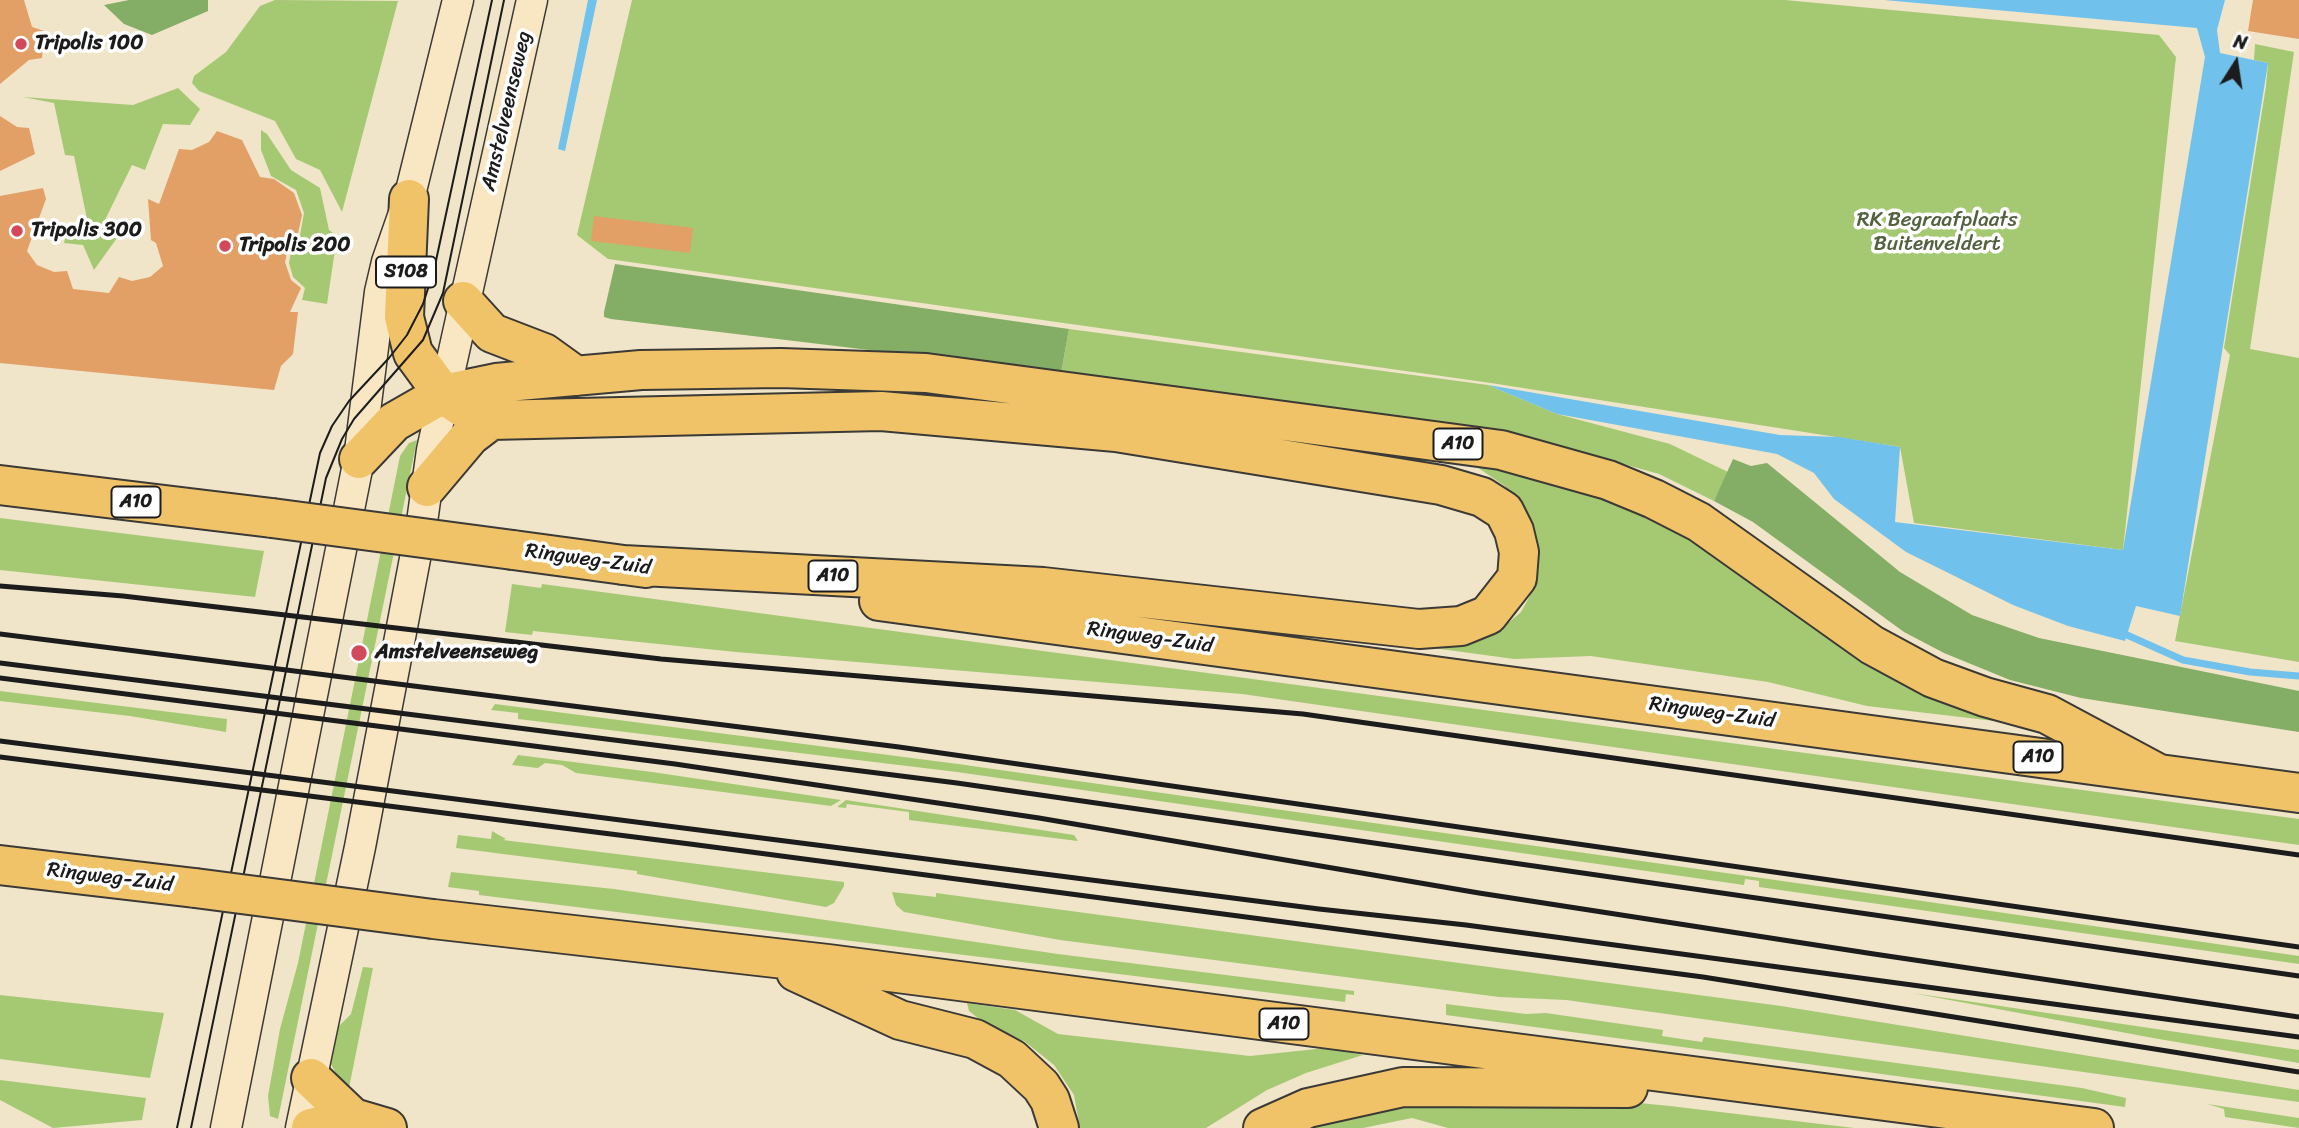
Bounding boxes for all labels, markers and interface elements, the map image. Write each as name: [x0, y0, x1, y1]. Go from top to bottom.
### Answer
text: N: [2231, 24, 2250, 59]
north arrow: [2201, 28, 2271, 98]
street label: Amstelveenseweg: [476, 29, 538, 193]
place label: Tripolis 100: [35, 31, 143, 57]
marker: Tripolis 100: [13, 36, 29, 52]
park label: RK Begraafplaats Buitenveldert: [1857, 208, 2017, 258]
place label: Tripolis 300: [31, 218, 142, 244]
marker: Tripolis 300: [9, 223, 25, 239]
place label: Tripolis 200: [239, 233, 351, 259]
marker: Tripolis 200: [217, 238, 233, 254]
road number: S108: [376, 256, 436, 288]
road number: A10: [1434, 428, 1482, 460]
road number: A10: [111, 486, 160, 517]
street label: Ringweg-Zuid: [524, 539, 652, 581]
road number: A10: [808, 561, 858, 592]
street label: Ringweg-Zuid: [1086, 617, 1214, 659]
place label: Amstelveenseweg: [375, 640, 538, 666]
marker: Amstelveenseweg: [349, 643, 369, 663]
street label: Ringweg-Zuid: [1648, 692, 1776, 734]
road number: A10: [2014, 742, 2062, 772]
street label: Ringweg-Zuid: [46, 858, 174, 898]
road number: A10: [1260, 1008, 1308, 1040]

